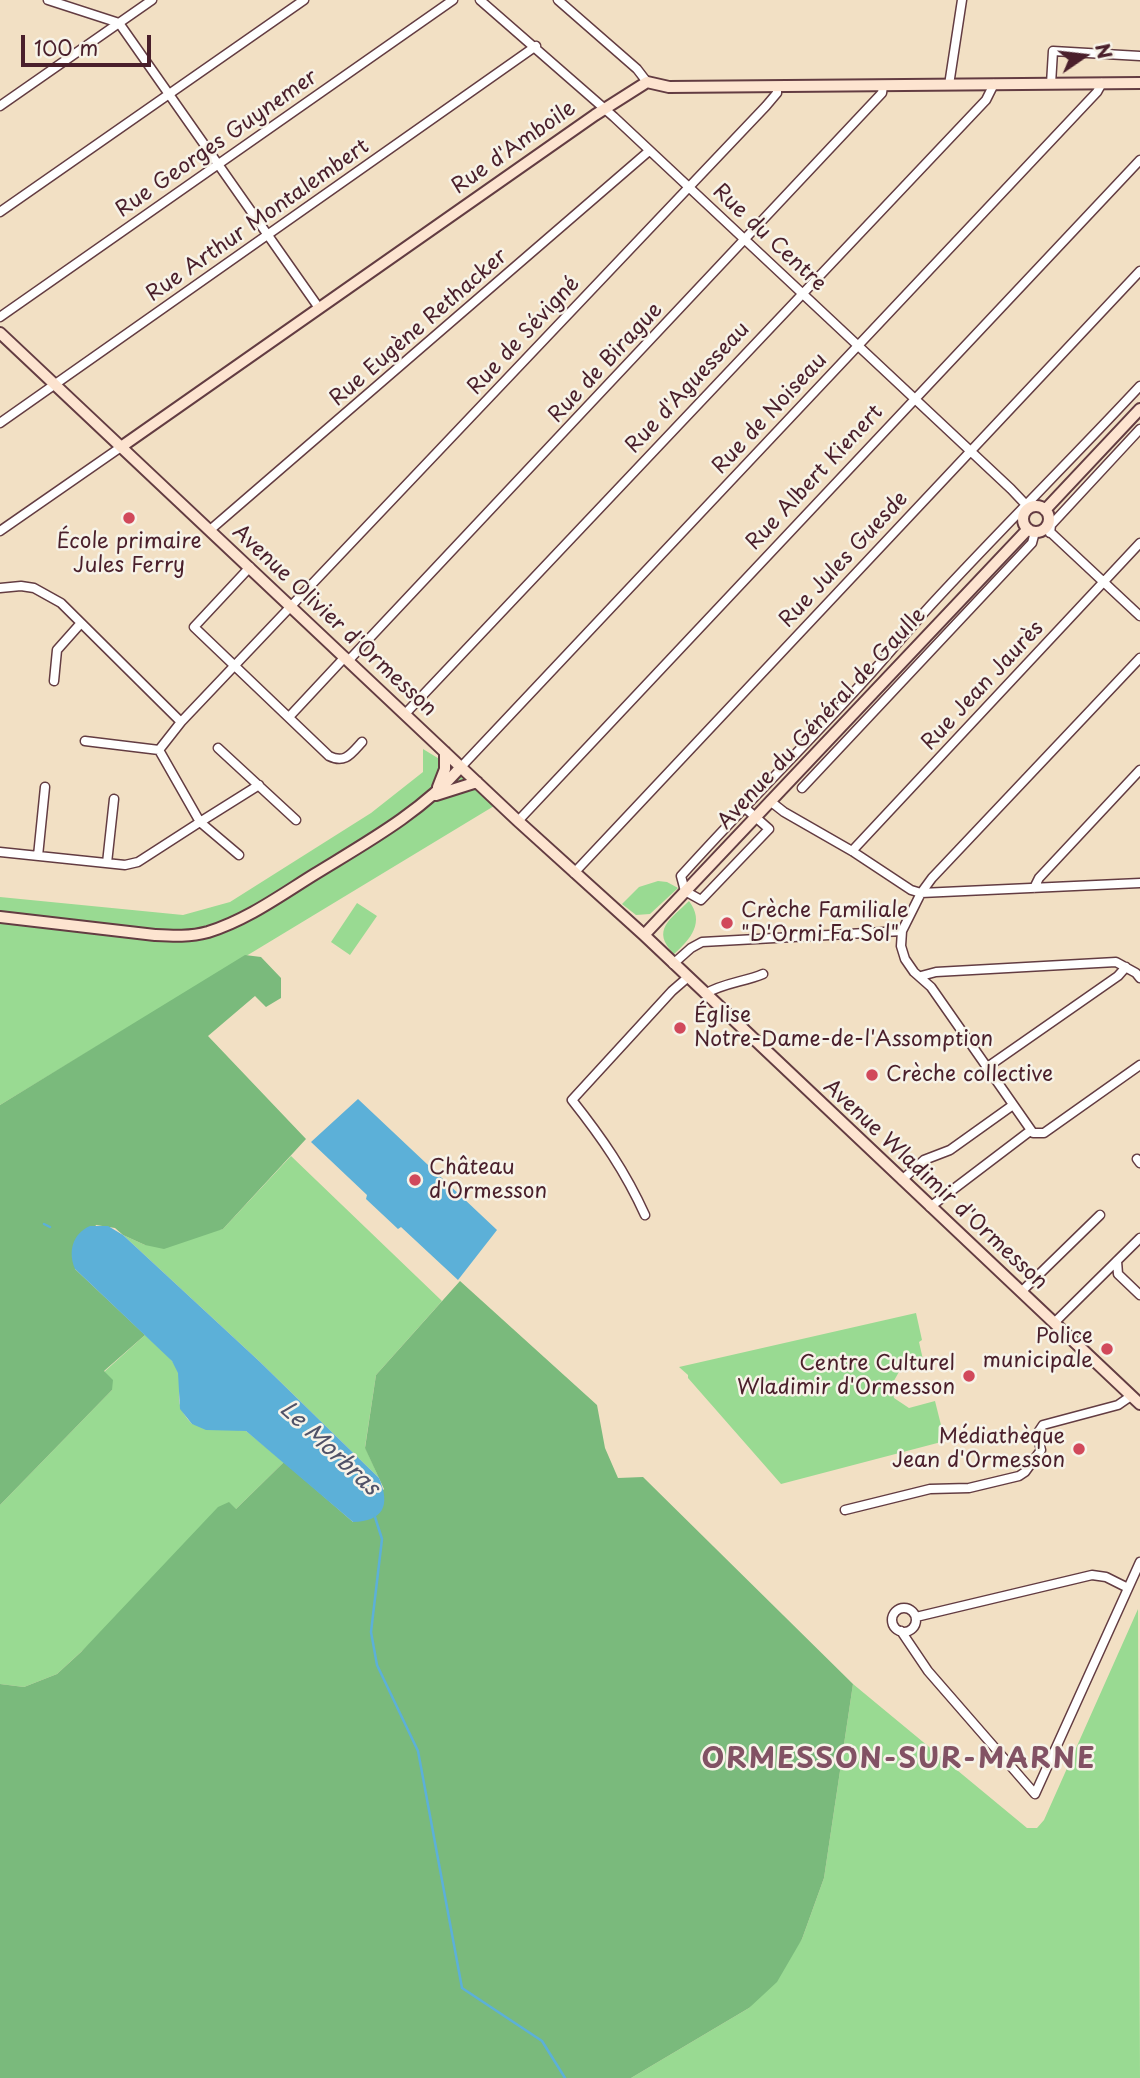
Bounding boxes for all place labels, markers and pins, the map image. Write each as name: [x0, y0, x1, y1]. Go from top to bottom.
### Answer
marker: École primaire Jules Ferry: [121, 510, 137, 526]
place label: École primaire Jules Ferry: [56, 529, 202, 579]
place label: Crèche Familiale "D'Ormi Fa Sol": [741, 898, 909, 948]
marker: Crèche Familiale "D'Ormi Fa Sol": [719, 915, 735, 931]
place label: Église Notre-Dame-de-l'Assomption: [694, 1003, 993, 1053]
marker: Église Notre-Dame-de-l'Assomption: [672, 1020, 688, 1036]
place label: Crèche collective: [886, 1062, 1053, 1088]
marker: Crèche collective: [864, 1067, 880, 1083]
place label: Château d'Ormesson: [429, 1155, 547, 1205]
marker: Château d'Ormesson: [407, 1172, 423, 1188]
place label: Police municipale: [983, 1324, 1093, 1374]
marker: Police municipale: [1099, 1341, 1115, 1357]
place label: Centre Culturel Wladimir d'Ormesson: [737, 1351, 955, 1401]
marker: Centre Culturel Wladimir d'Ormesson: [961, 1368, 977, 1384]
place label: Médiathèque Jean d'Ormesson: [892, 1424, 1065, 1474]
marker: Médiathèque Jean d'Ormesson: [1071, 1441, 1087, 1457]

